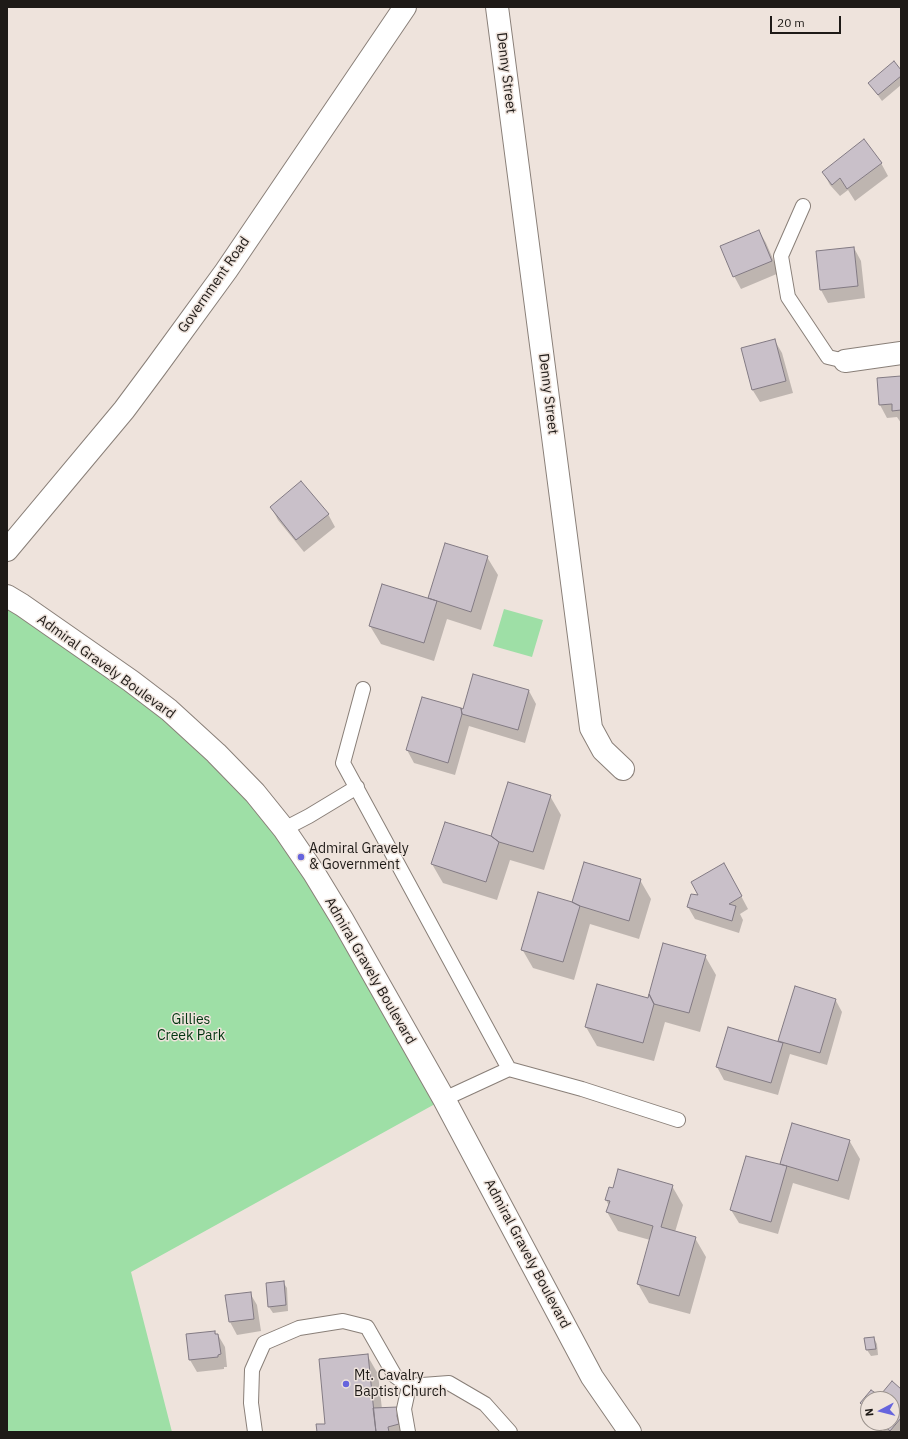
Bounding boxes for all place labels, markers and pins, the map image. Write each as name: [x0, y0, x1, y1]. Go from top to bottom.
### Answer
place label: Admiral Gravely & Government: [309, 841, 409, 874]
marker: Admiral Gravely & Government: [296, 852, 306, 862]
place label: Mt. Cavalry Baptist Church: [354, 1368, 447, 1400]
marker: Mt. Cavalry Baptist Church: [341, 1379, 351, 1389]

